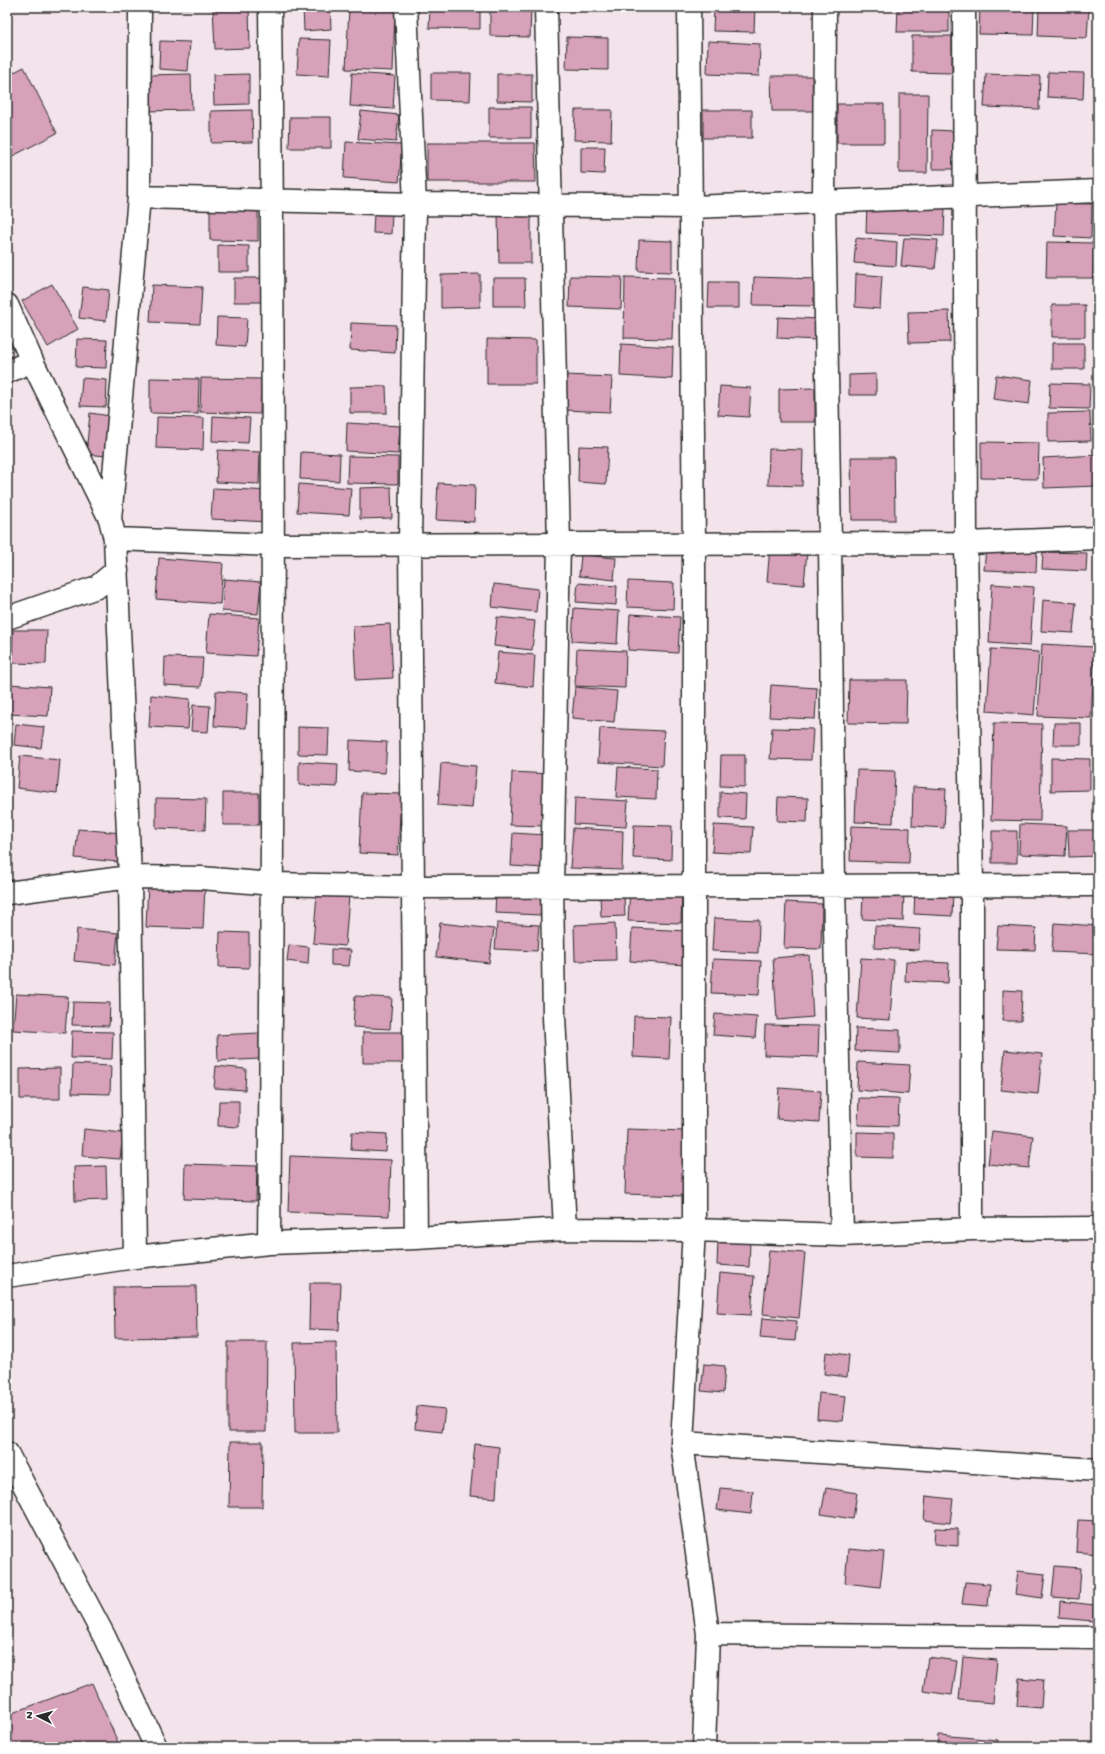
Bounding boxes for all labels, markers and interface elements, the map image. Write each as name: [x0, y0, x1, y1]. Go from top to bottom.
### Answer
north arrow: [18, 1696, 58, 1736]
text: N: [24, 1711, 36, 1719]

